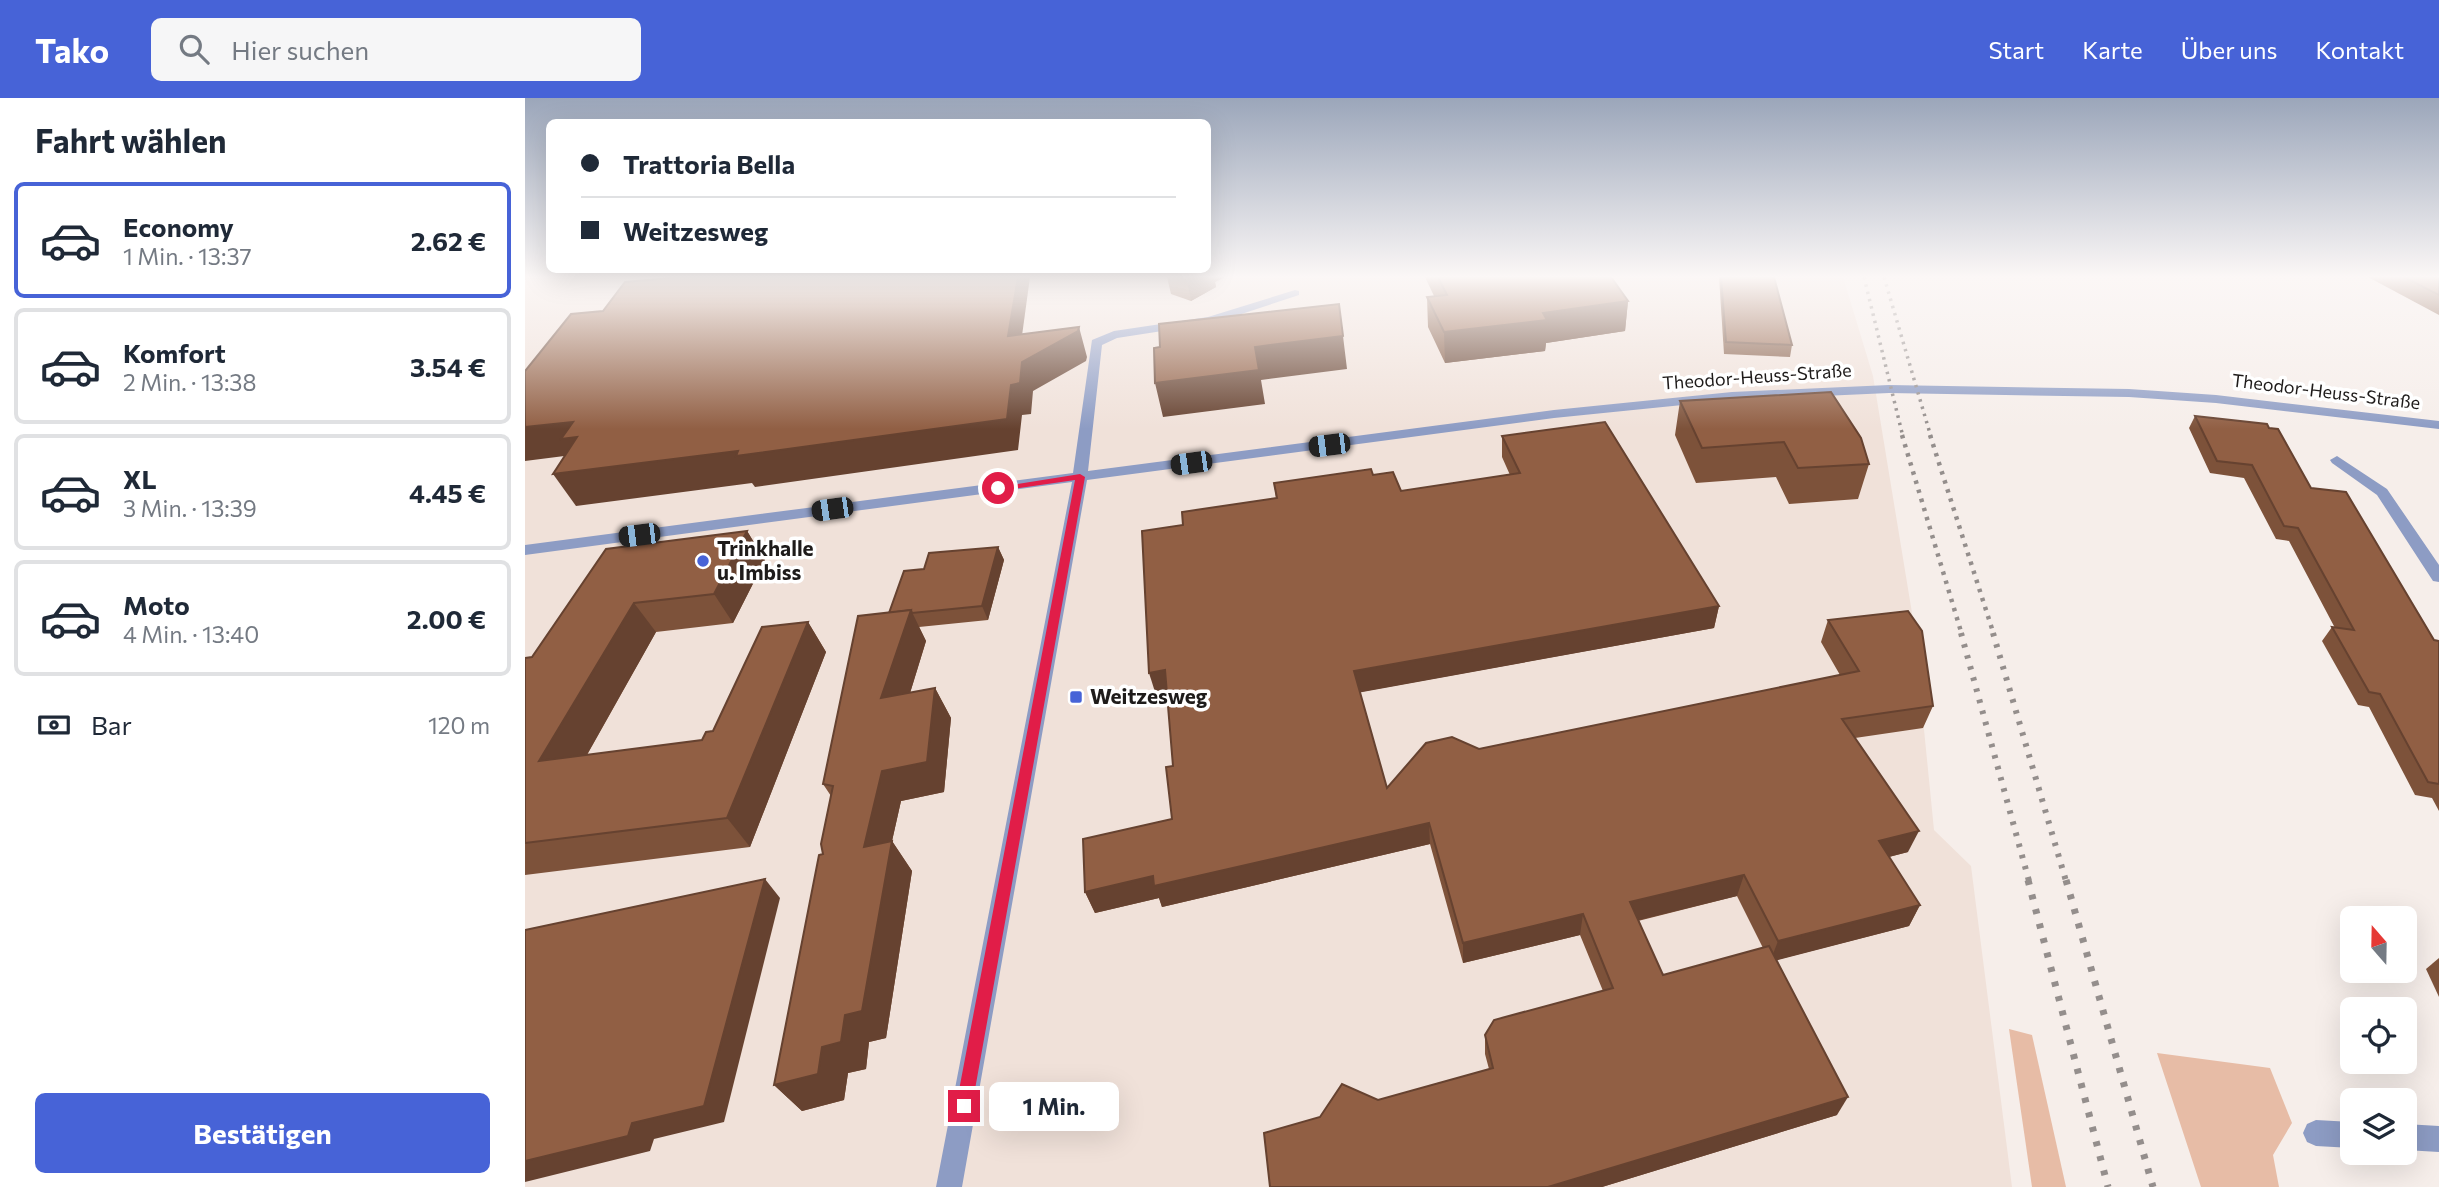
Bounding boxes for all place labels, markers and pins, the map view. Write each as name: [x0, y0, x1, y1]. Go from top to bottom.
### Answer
place label: Trinkhalle u. Imbiss: [717, 535, 814, 584]
marker: Trinkhalle u. Imbiss: [695, 553, 711, 569]
place label: Weitzesweg: [1090, 683, 1208, 708]
marker: Weitzesweg: [1068, 689, 1084, 705]

